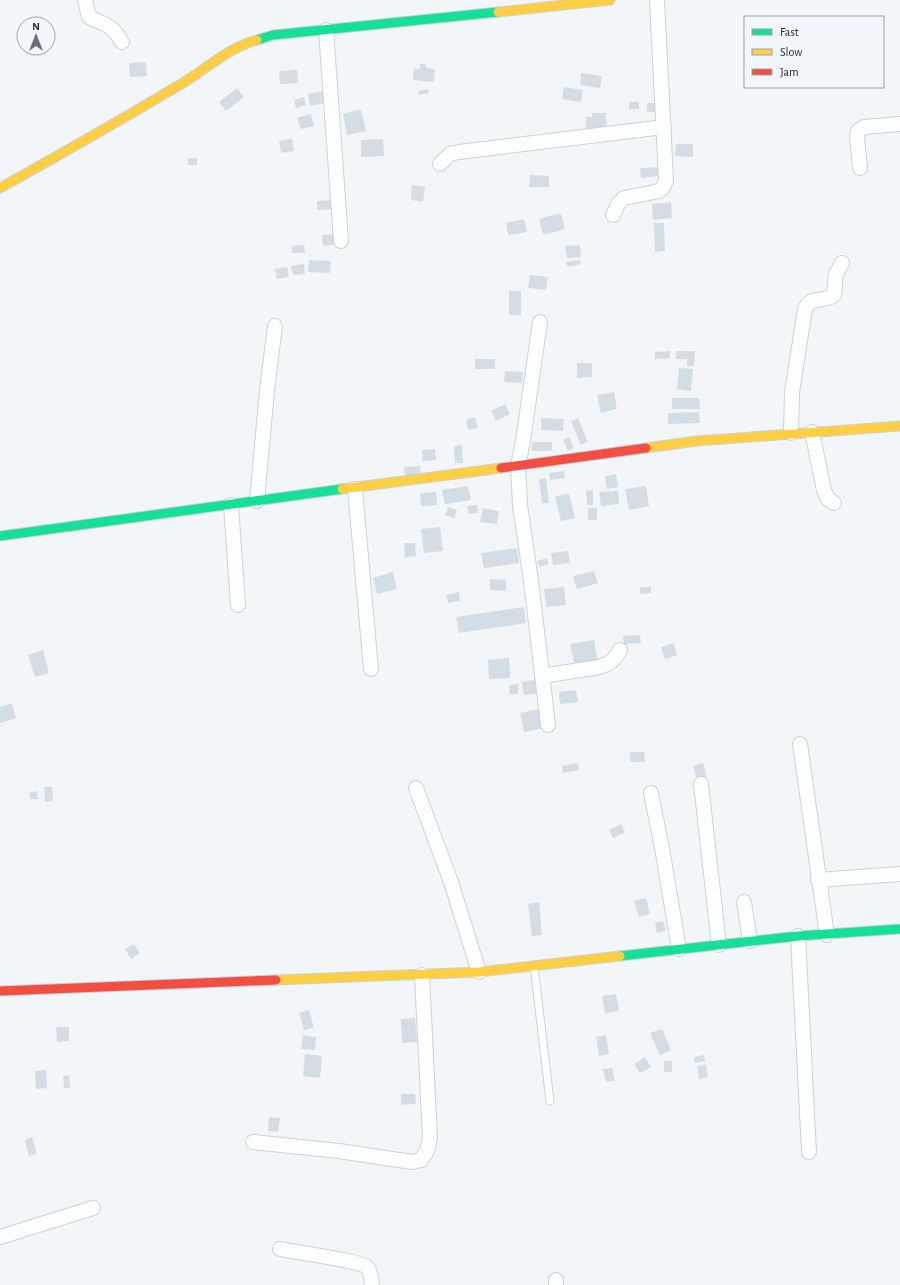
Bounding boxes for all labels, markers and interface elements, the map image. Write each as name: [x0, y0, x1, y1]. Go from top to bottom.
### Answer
north arrow: [16, 16, 56, 56]
legend: [744, 16, 884, 88]
text: N: [32, 21, 40, 32]
text: Fast: [780, 26, 799, 38]
text: Slow: [780, 46, 802, 58]
text: Jam: [780, 66, 799, 78]

